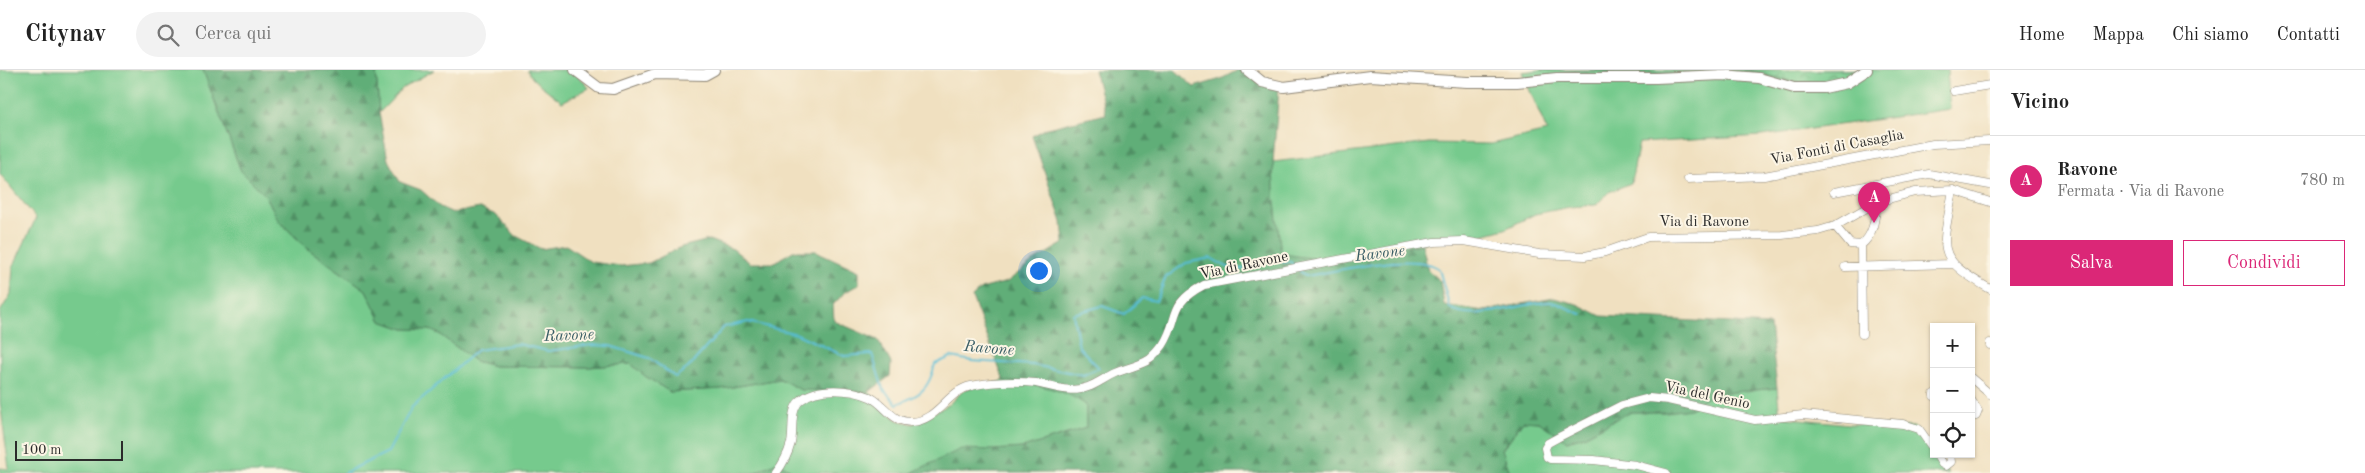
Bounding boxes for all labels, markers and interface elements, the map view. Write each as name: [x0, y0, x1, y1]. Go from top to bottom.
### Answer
search box: [136, 12, 486, 57]
icon: search: [154, 21, 182, 49]
text: Citynav: [25, 23, 106, 47]
text: Cerca qui: [194, 25, 271, 44]
text: Home: [2019, 26, 2065, 44]
text: Mappa: [2093, 26, 2144, 44]
text: Chi siamo: [2172, 26, 2249, 44]
text: Contatti: [2277, 26, 2340, 44]
text: Vicino: [2010, 92, 2069, 113]
street label: Via Fonti di Casaglia: [1769, 128, 1906, 168]
text: Ravone: [2057, 161, 2118, 180]
text: A: [2020, 173, 2032, 189]
text: 780 m: [2300, 173, 2345, 189]
pin: A: [1858, 182, 1890, 223]
text: Fermata · Via di Ravone: [2057, 184, 2224, 200]
street label: Via di Ravone: [1659, 215, 1749, 230]
button: Salva: [2010, 240, 2173, 286]
button: Condividi: [2183, 240, 2345, 286]
water label: Ravone: [1353, 243, 1406, 265]
street label: Via di Ravone: [1198, 249, 1290, 283]
your location: [1026, 258, 1052, 284]
map controls: [1930, 323, 1975, 458]
button: +: [1930, 323, 1975, 368]
water label: Ravone: [543, 327, 595, 345]
water label: Ravone: [962, 339, 1015, 359]
button: −: [1930, 368, 1975, 413]
street label: Via del Genio: [1663, 380, 1751, 412]
button: locate: [1930, 413, 1975, 458]
scale bar: [15, 438, 122, 461]
text: 100 m: [22, 443, 61, 457]

